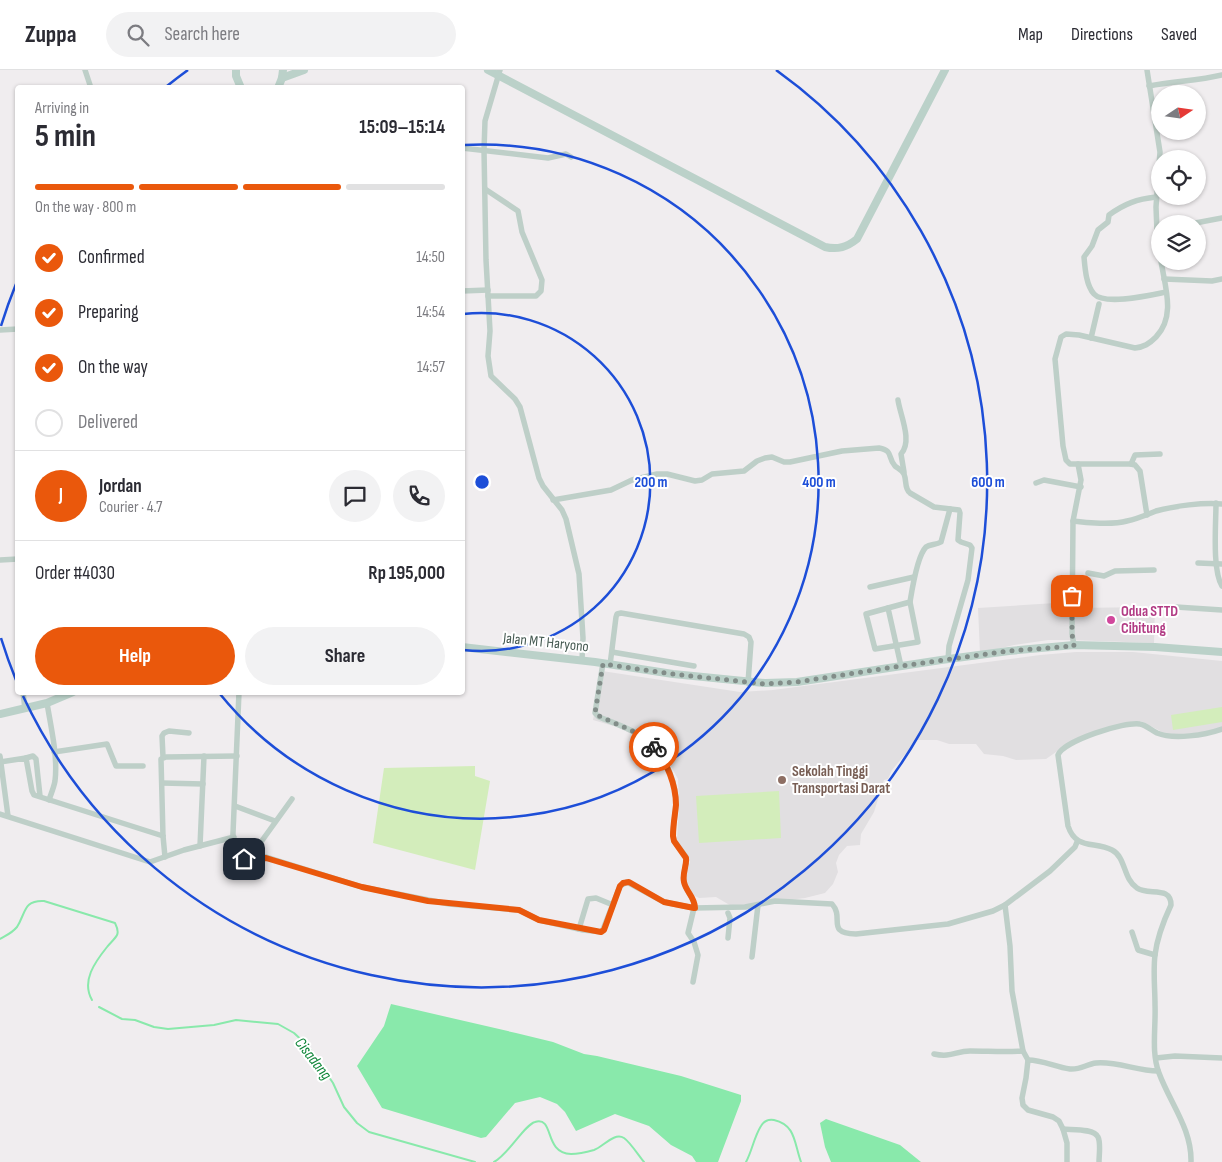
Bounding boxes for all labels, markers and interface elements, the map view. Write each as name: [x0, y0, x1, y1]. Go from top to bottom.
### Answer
search box: [106, 12, 456, 57]
text: Zuppa: [25, 20, 76, 49]
icon: search: [124, 21, 152, 49]
text: Search here: [164, 23, 240, 46]
text: Map: [1018, 24, 1043, 45]
text: Directions: [1071, 24, 1133, 45]
text: Saved: [1161, 24, 1197, 45]
north arrow: [1151, 85, 1206, 140]
map controls: [1151, 85, 1206, 270]
text: Arriving in: [35, 99, 89, 118]
text: 15:09–15:14: [359, 116, 445, 139]
text: 5 min: [35, 117, 96, 156]
button: locate: [1151, 150, 1206, 205]
text: On the way · 800 m: [35, 198, 136, 217]
button: layers: [1151, 215, 1206, 270]
icon: check: [35, 244, 63, 272]
text: Confirmed: [78, 246, 145, 269]
text: 14:50: [416, 248, 445, 267]
icon: check: [35, 299, 63, 327]
text: Preparing: [78, 301, 139, 324]
text: 14:54: [417, 303, 445, 322]
icon: check: [35, 354, 63, 382]
text: On the way: [78, 356, 148, 379]
text: 14:57: [417, 358, 445, 377]
text: Delivered: [78, 411, 138, 434]
button: chat: [329, 470, 381, 522]
button: phone: [393, 470, 445, 522]
centre of rings: [473, 473, 491, 491]
text: 200 m: [634, 473, 668, 492]
text: 400 m: [802, 473, 836, 492]
text: 600 m: [971, 473, 1005, 492]
text: Jordan: [99, 475, 142, 498]
text: J: [59, 484, 63, 507]
text: Courier · 4.7: [99, 498, 162, 517]
text: Order #4030: [35, 562, 115, 585]
text: Rp 195,000: [368, 562, 445, 585]
pin: [1051, 575, 1093, 617]
icon: bag: [1058, 582, 1086, 610]
place label: Odua STTD Cibitung: [1121, 602, 1178, 638]
marker: Odua STTD Cibitung: [1105, 614, 1117, 626]
button: Help: [35, 627, 235, 685]
button: Share: [245, 627, 445, 685]
street label: Jalan MT Haryono: [501, 628, 590, 656]
courier: [629, 722, 679, 772]
icon: bike: [640, 733, 668, 761]
place label: Sekolah Tinggi Transportasi Darat: [792, 762, 890, 798]
marker: Sekolah Tinggi Transportasi Darat: [776, 774, 788, 786]
pin: [223, 838, 265, 880]
icon: home: [230, 845, 258, 873]
water label: Cisadang: [290, 1034, 336, 1084]

